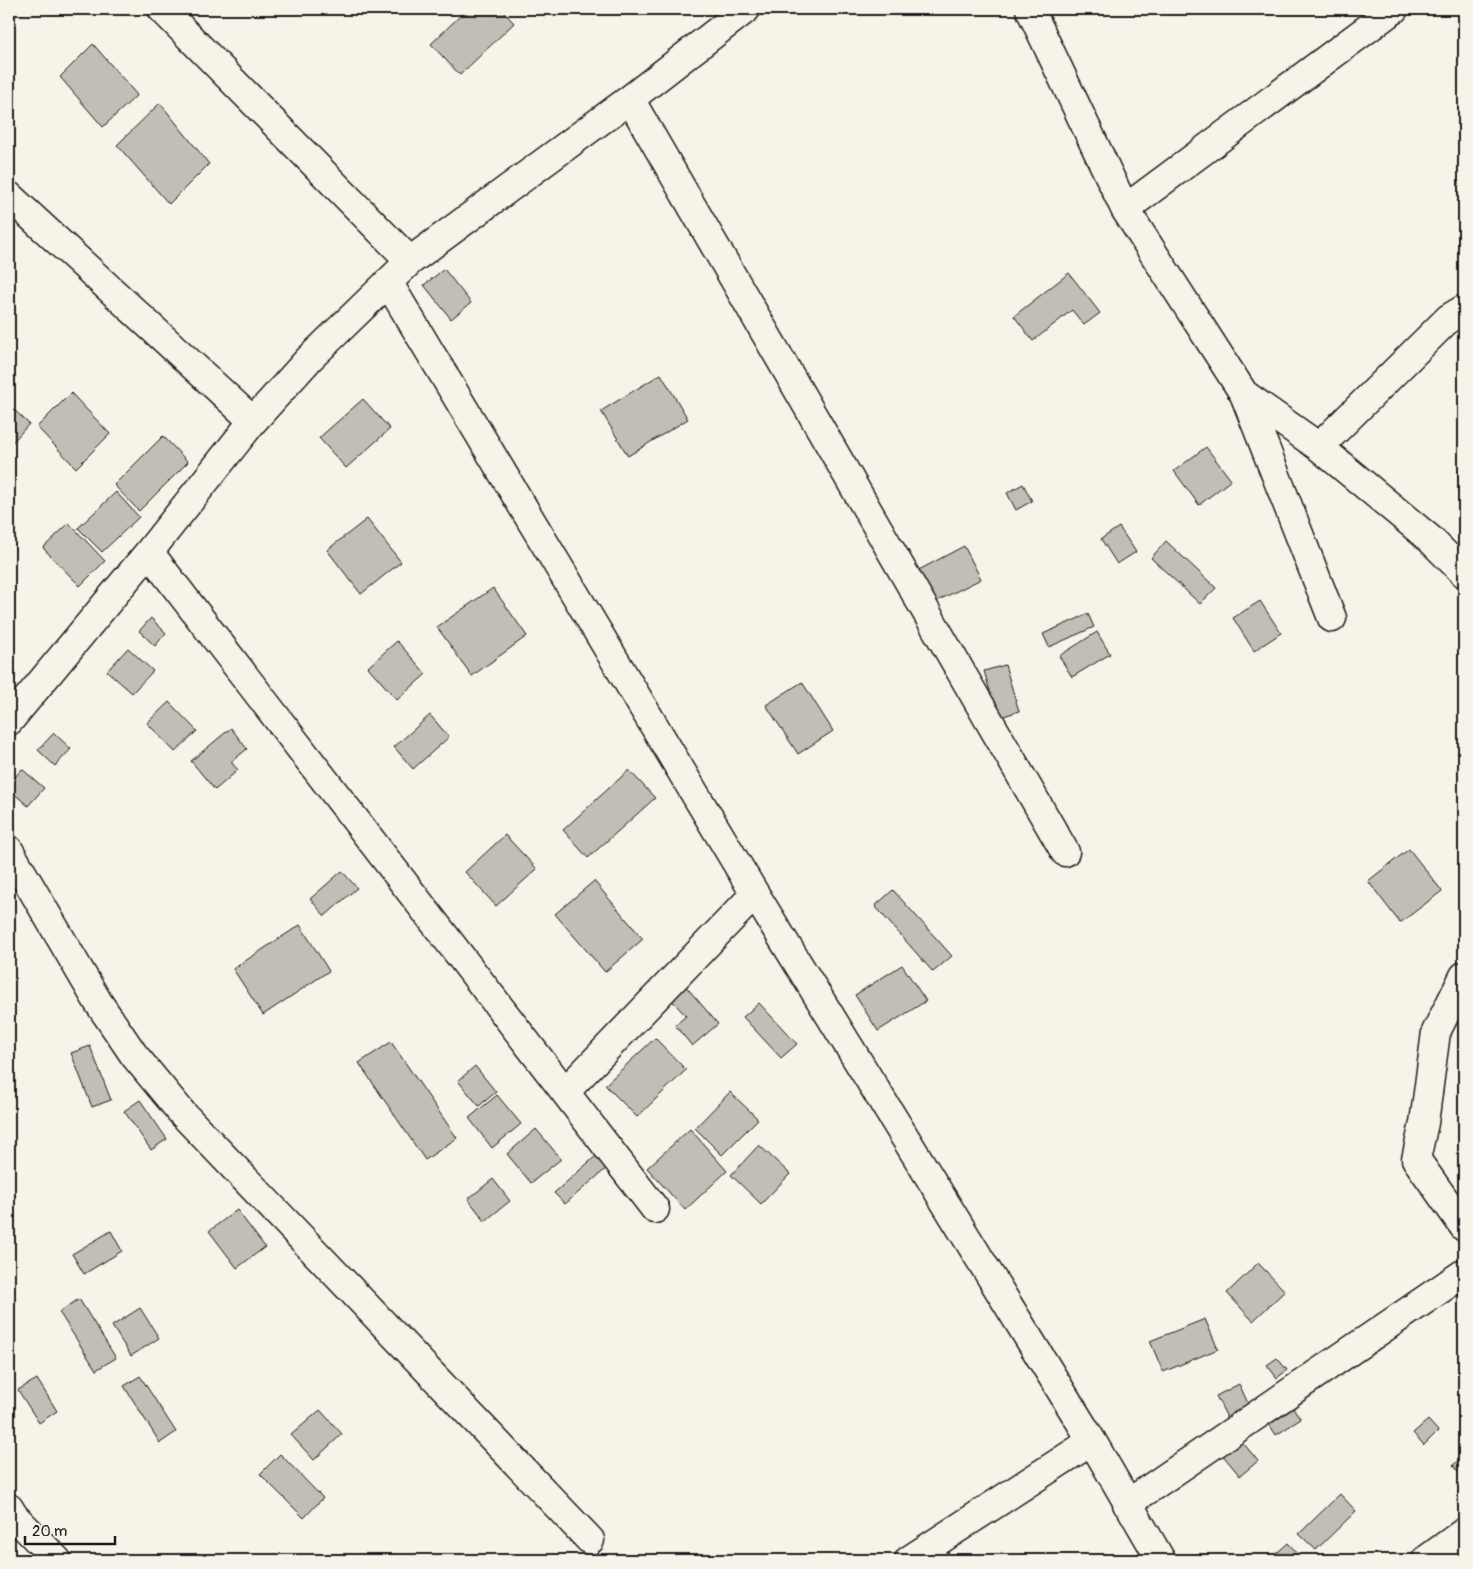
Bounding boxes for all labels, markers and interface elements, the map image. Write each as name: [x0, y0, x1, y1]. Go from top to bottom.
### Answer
scale bar: [25, 1514, 115, 1546]
text: 20 m: [32, 1522, 67, 1541]

